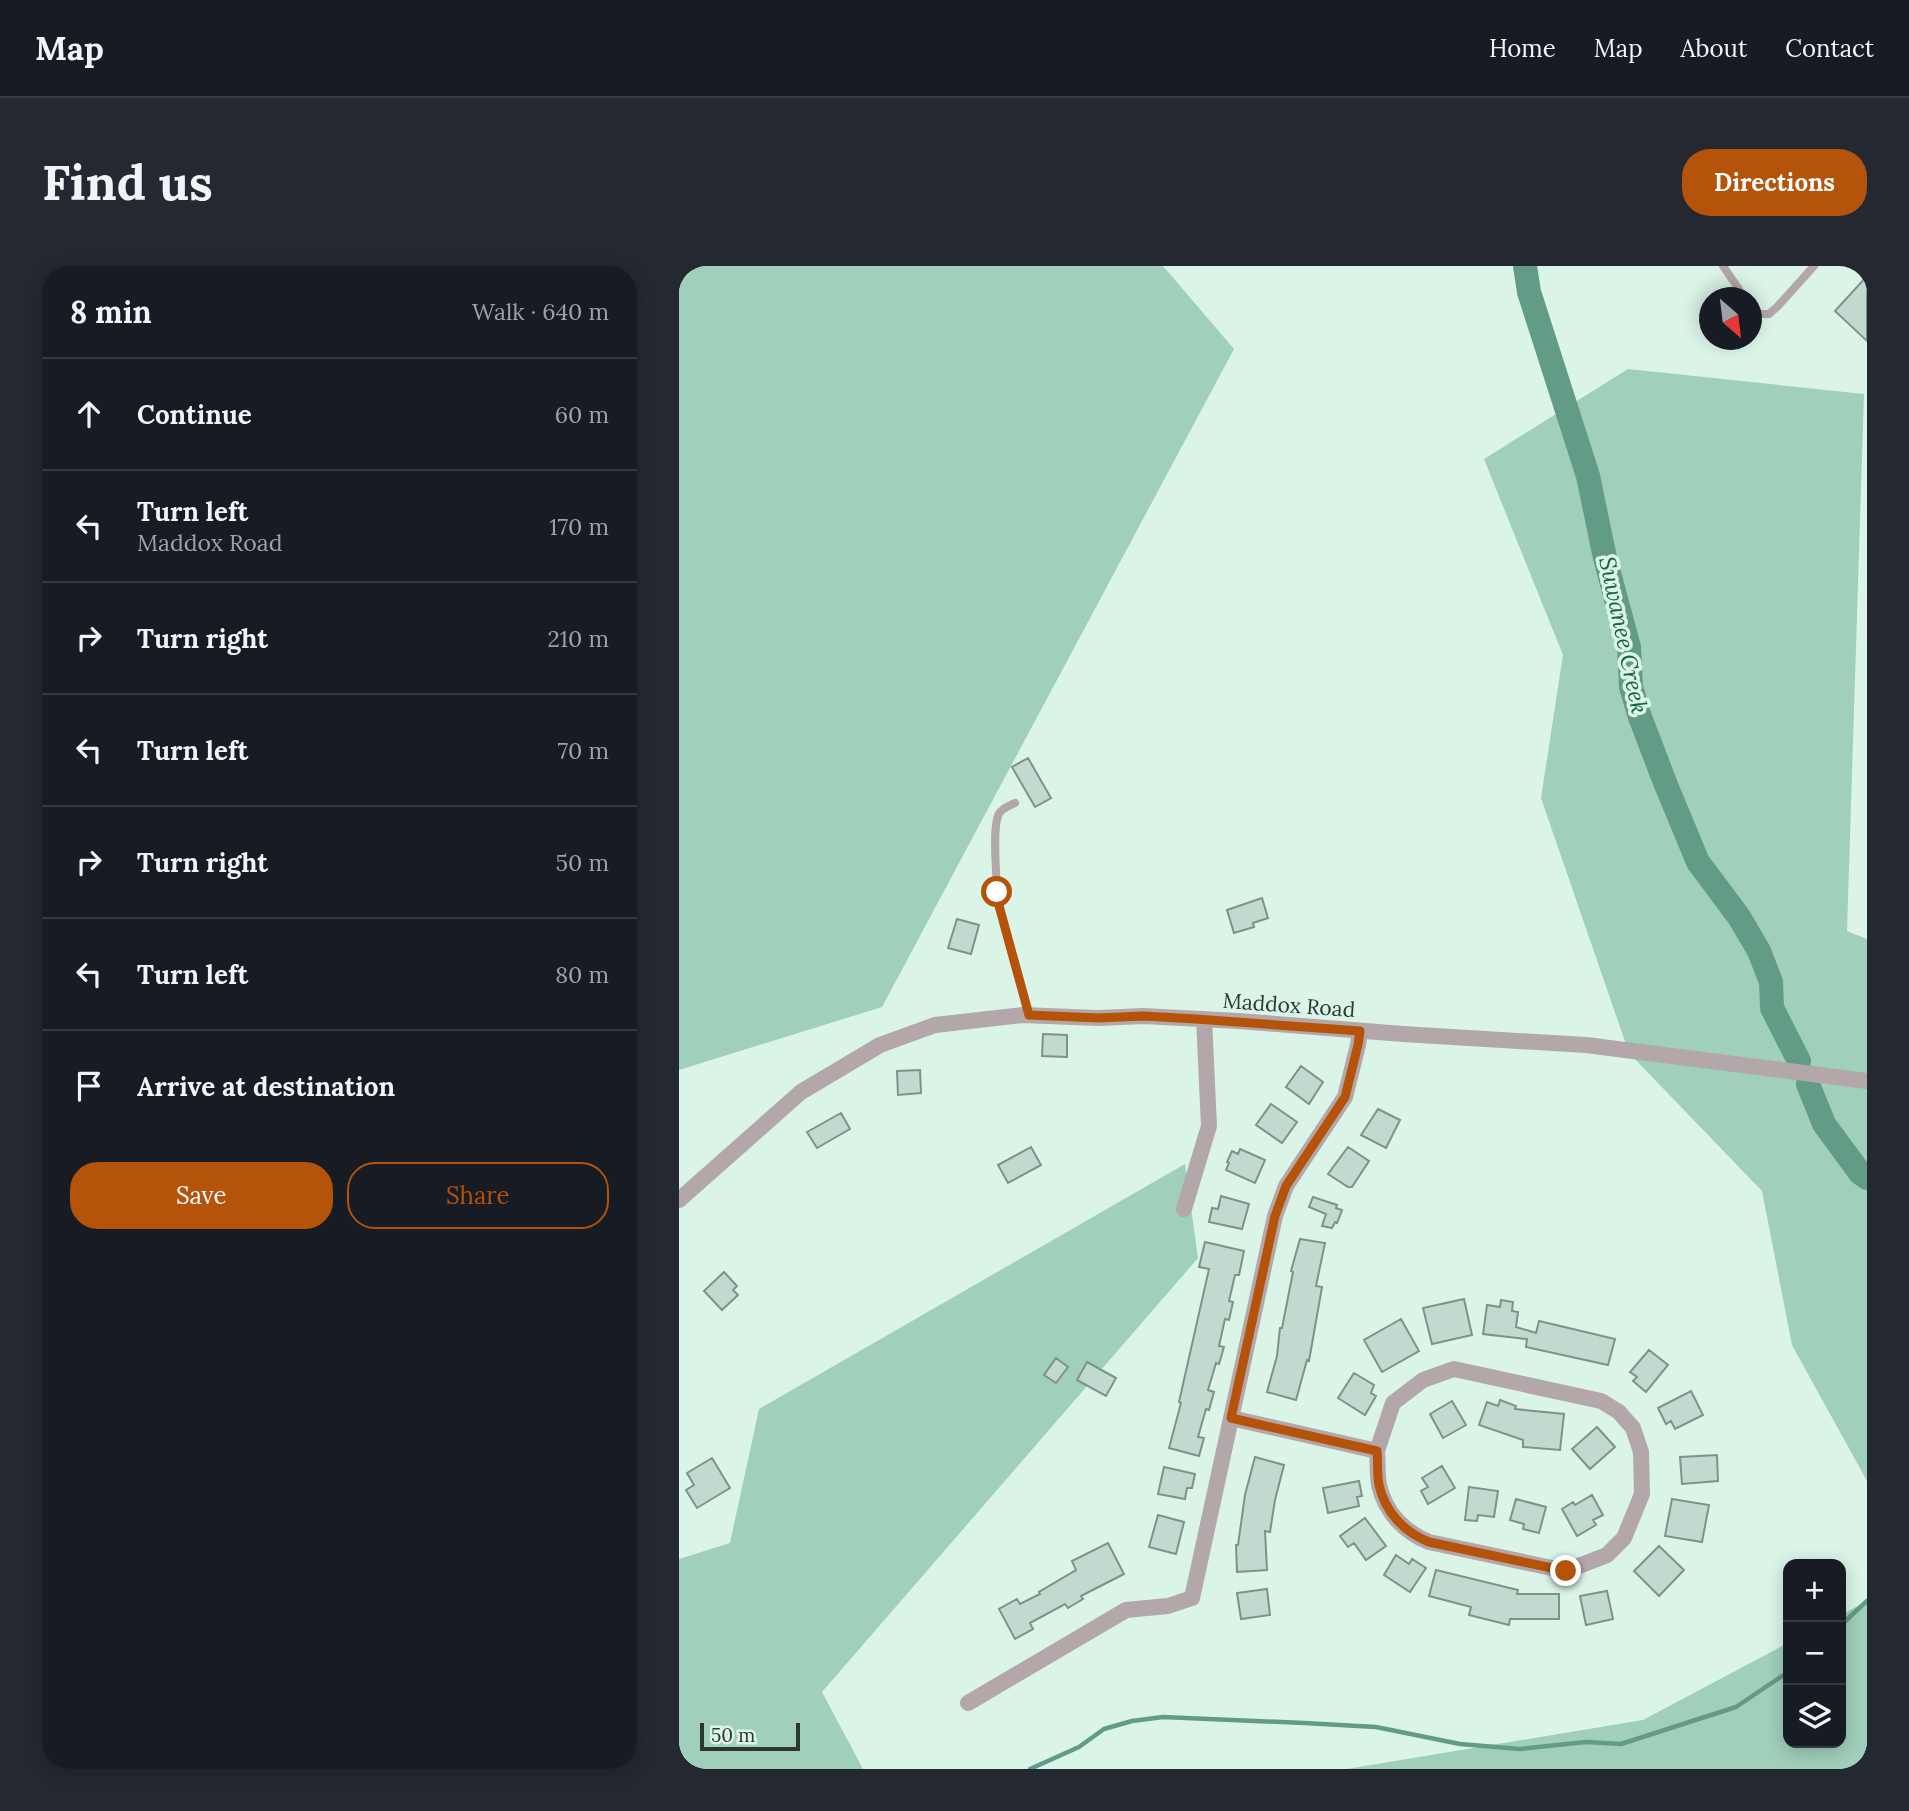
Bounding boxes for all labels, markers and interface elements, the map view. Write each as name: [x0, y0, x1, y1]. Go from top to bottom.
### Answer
text: Map: [35, 27, 104, 69]
text: Home: [1489, 33, 1556, 64]
text: Map: [1594, 33, 1643, 64]
text: About: [1681, 33, 1747, 64]
text: Contact: [1785, 33, 1874, 64]
button: Directions: [1682, 149, 1867, 216]
text: Find us: [42, 151, 213, 213]
north arrow: [1699, 287, 1762, 350]
text: 8 min: [70, 293, 152, 331]
text: Walk · 640 m: [472, 297, 609, 326]
icon: ahead: [70, 395, 108, 433]
text: Continue: [137, 398, 252, 431]
text: 60 m: [555, 400, 609, 429]
text: Turn left: [137, 495, 248, 528]
icon: left: [70, 507, 108, 545]
text: 170 m: [549, 512, 609, 541]
text: Maddox Road: [137, 528, 282, 557]
water label: Suwanee Creek: [1593, 554, 1655, 716]
icon: right: [70, 619, 108, 657]
text: Turn right: [137, 622, 268, 655]
text: 210 m: [547, 624, 609, 653]
icon: left: [70, 731, 108, 769]
text: Turn left: [137, 734, 248, 767]
text: 70 m: [558, 736, 609, 765]
icon: right: [70, 843, 108, 881]
text: Turn right: [137, 846, 268, 879]
text: 50 m: [556, 848, 609, 877]
route start: [981, 876, 1012, 907]
icon: left: [70, 955, 108, 993]
text: Turn left: [137, 958, 248, 991]
text: 80 m: [555, 960, 609, 989]
street label: Maddox Road: [1222, 987, 1356, 1023]
icon: arrive: [70, 1067, 108, 1105]
text: Arrive at destination: [137, 1070, 395, 1103]
button: Save: [70, 1162, 333, 1229]
button: Share: [347, 1162, 609, 1229]
route end: [1550, 1555, 1581, 1586]
map controls: [1783, 1559, 1846, 1748]
button: +: [1783, 1559, 1846, 1622]
button: −: [1783, 1622, 1846, 1685]
button: layers: [1783, 1685, 1846, 1748]
scale bar: [700, 1720, 800, 1752]
text: 50 m: [711, 1723, 755, 1747]

